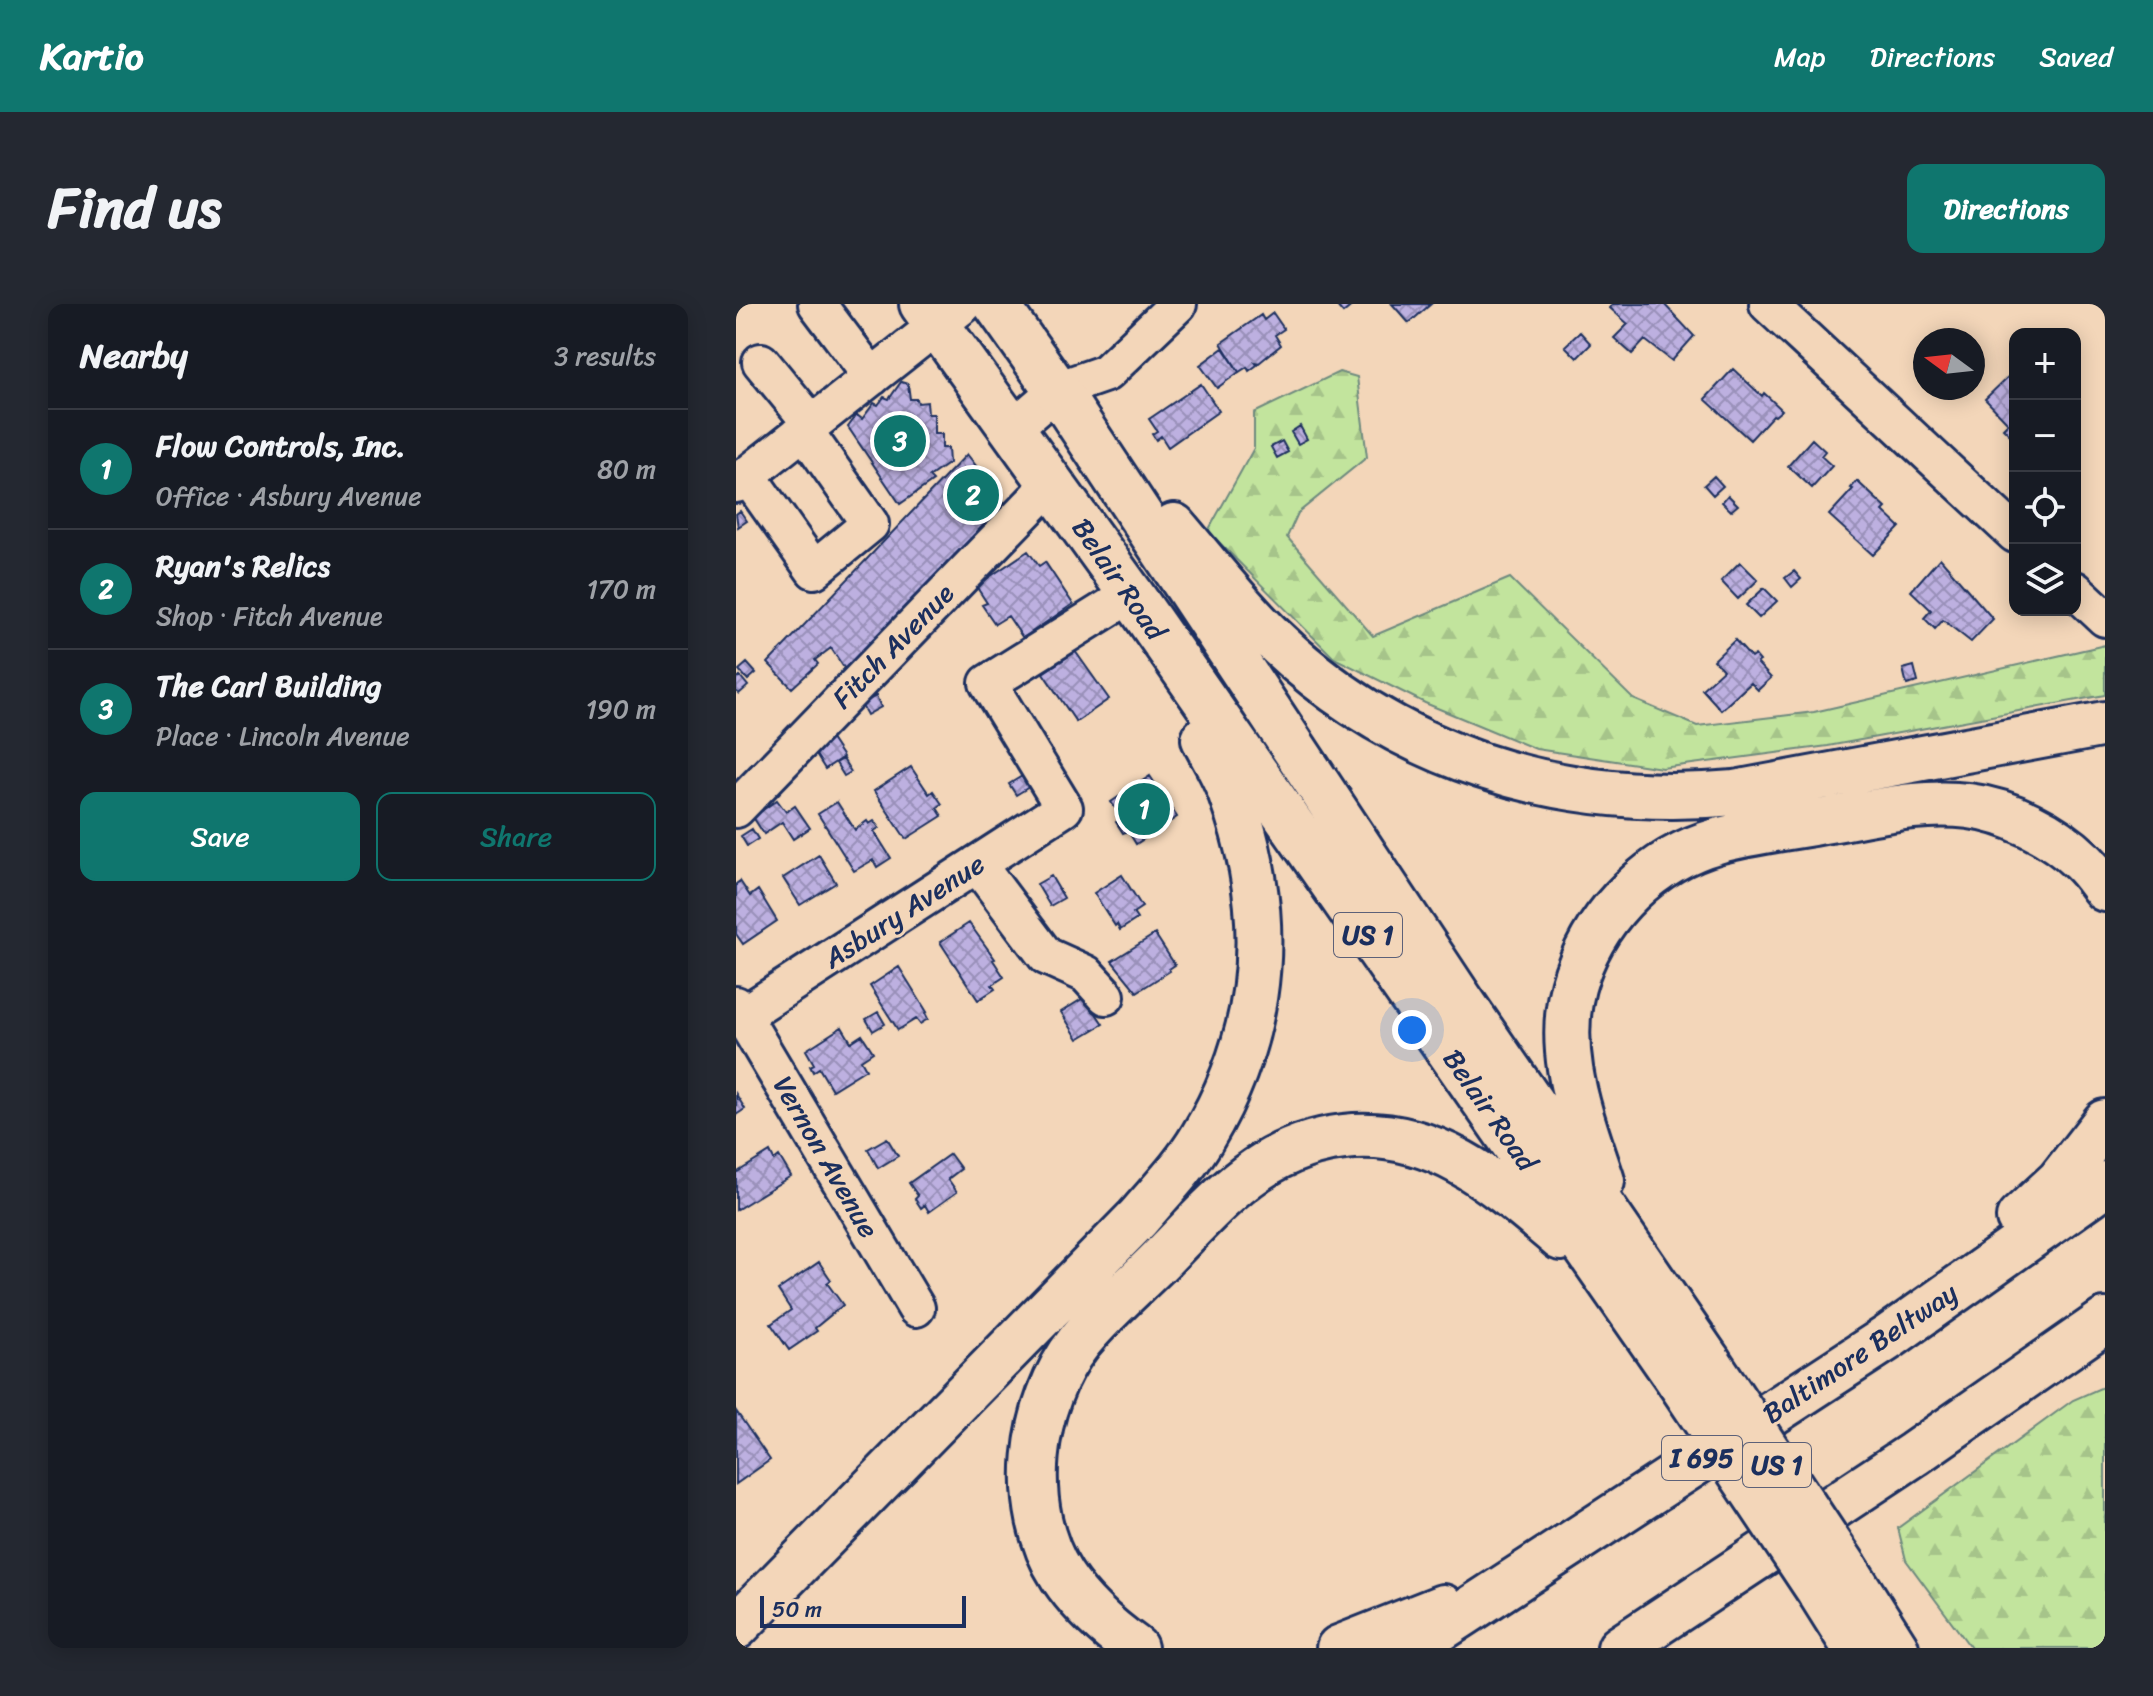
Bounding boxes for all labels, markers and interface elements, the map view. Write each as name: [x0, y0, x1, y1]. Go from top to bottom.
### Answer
text: Kartio: [40, 23, 144, 90]
text: Map: [1774, 32, 1826, 81]
text: Directions: [1870, 32, 1995, 81]
text: Saved: [2039, 32, 2113, 81]
text: Find us: [48, 159, 221, 258]
button: Directions: [1907, 164, 2105, 253]
text: Nearby: [80, 326, 188, 386]
north arrow: [1913, 328, 1985, 400]
map controls: [2009, 328, 2081, 616]
button: +: [2009, 328, 2081, 400]
text: 3 results: [554, 333, 656, 379]
button: −: [2009, 400, 2081, 472]
pin: 3: [874, 411, 926, 471]
text: Flow Controls, Inc.: [156, 419, 405, 473]
text: 1: [100, 446, 112, 492]
text: 80 m: [597, 446, 656, 492]
pin: 2: [947, 465, 999, 525]
button: locate: [2009, 472, 2081, 544]
text: Office · Asbury Avenue: [156, 473, 422, 519]
street label: Belair Road: [1059, 507, 1181, 652]
text: Ryan's Relics: [156, 539, 330, 593]
button: layers: [2009, 544, 2081, 616]
text: 2: [98, 566, 114, 612]
text: 170 m: [587, 566, 656, 612]
street label: Fitch Avenue: [820, 571, 966, 721]
text: Shop · Fitch Avenue: [156, 593, 382, 639]
text: The Carl Building: [156, 659, 382, 713]
text: 3: [99, 686, 113, 732]
text: 190 m: [586, 686, 656, 732]
text: Place · Lincoln Avenue: [156, 713, 410, 759]
pin: 1: [1118, 779, 1170, 839]
button: Save: [80, 792, 360, 881]
button: Share: [376, 792, 656, 881]
street label: Asbury Avenue: [812, 840, 995, 982]
road number: US 1: [1334, 913, 1402, 957]
your location: [1392, 1010, 1432, 1050]
street label: Belair Road: [1430, 1038, 1552, 1183]
street label: Vernon Avenue: [759, 1066, 893, 1248]
street label: Baltimore Beltway: [1752, 1269, 1968, 1437]
road number: I 695: [1662, 1436, 1742, 1480]
road number: US 1: [1743, 1443, 1811, 1487]
text: 50 m: [772, 1590, 822, 1629]
scale bar: [760, 1592, 966, 1628]

